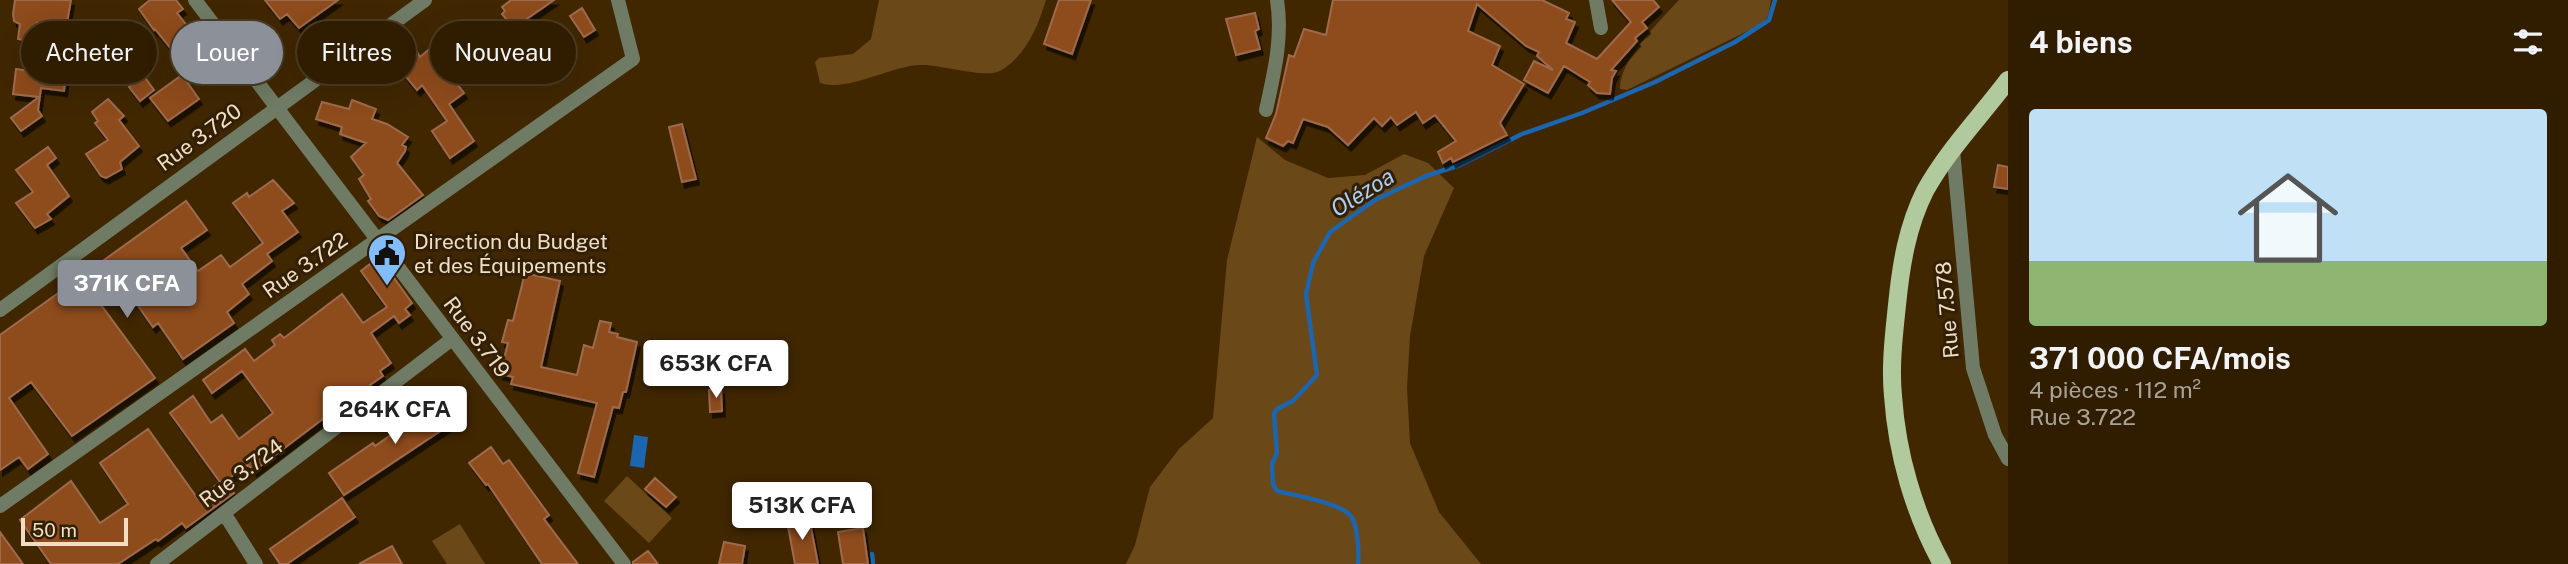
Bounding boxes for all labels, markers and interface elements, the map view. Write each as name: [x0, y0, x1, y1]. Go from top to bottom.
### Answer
chip: Acheter: [21, 21, 157, 84]
chip: Louer: [171, 21, 283, 84]
chip: Filtres: [297, 21, 416, 84]
chip: Nouveau: [430, 21, 576, 84]
icon: filters: [2509, 23, 2547, 61]
text: 4 biens: [2029, 24, 2132, 60]
street label: Rue 3.720: [152, 98, 246, 176]
icon: home: [2225, 155, 2351, 281]
water label: Olézoa: [1325, 162, 1399, 222]
street label: Rue 3.722: [258, 227, 352, 303]
place label: Direction du Budget et des Équipements: [414, 229, 608, 278]
public building icon: Direction du Budget et des Équipements: [366, 232, 408, 287]
pin: 371K CFA: [55, 260, 199, 320]
street label: Rue 7.578: [1930, 261, 1964, 359]
text: 371K CFA: [74, 269, 180, 296]
street label: Rue 3.719: [439, 292, 515, 382]
pin: 653K CFA: [644, 340, 788, 400]
text: 371 000 CFA/mois: [2029, 340, 2291, 376]
text: 653K CFA: [659, 349, 773, 376]
text: 4 pièces · 112 m²: [2029, 376, 2201, 403]
pin: 264K CFA: [323, 386, 467, 446]
text: 264K CFA: [339, 395, 451, 422]
text: Rue 3.722: [2029, 403, 2136, 430]
street label: Rue 3.724: [194, 433, 288, 513]
pin: 513K CFA: [730, 482, 874, 542]
text: 513K CFA: [748, 491, 856, 518]
scale bar: [21, 515, 128, 547]
text: 50 m: [32, 519, 77, 541]

